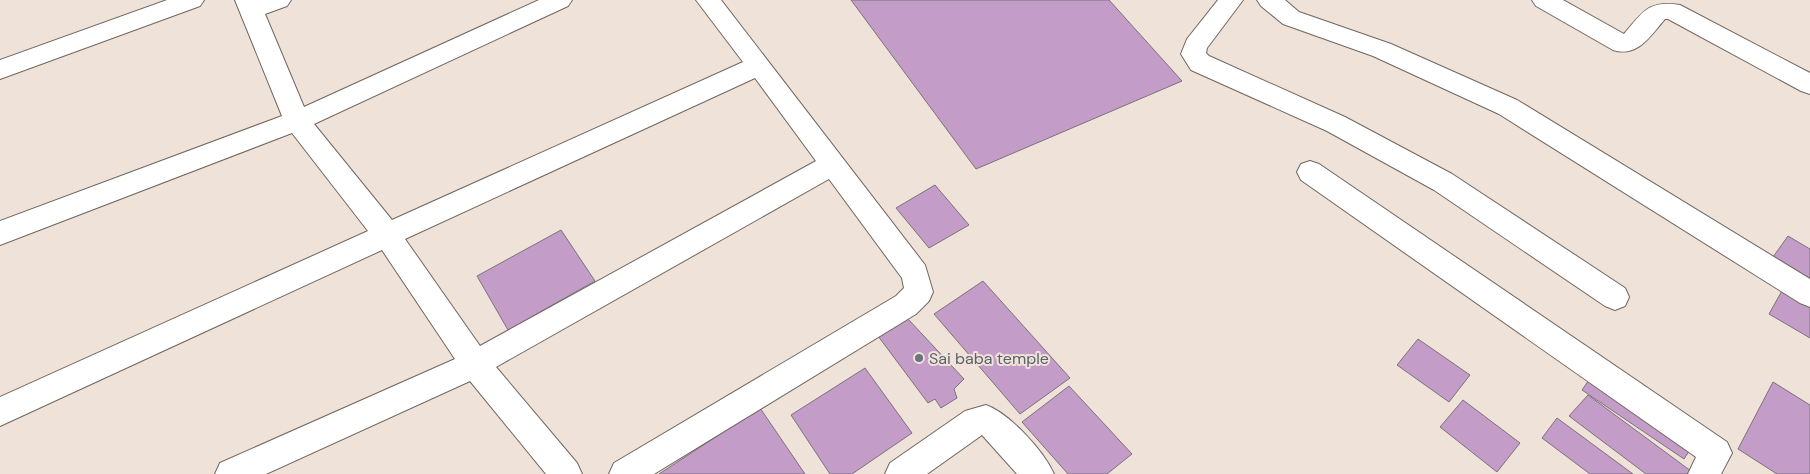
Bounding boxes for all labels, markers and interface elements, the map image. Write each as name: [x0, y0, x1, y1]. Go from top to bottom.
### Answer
place label: Sai baba temple: [929, 348, 1049, 369]
marker: Sai baba temple: [913, 352, 925, 364]

